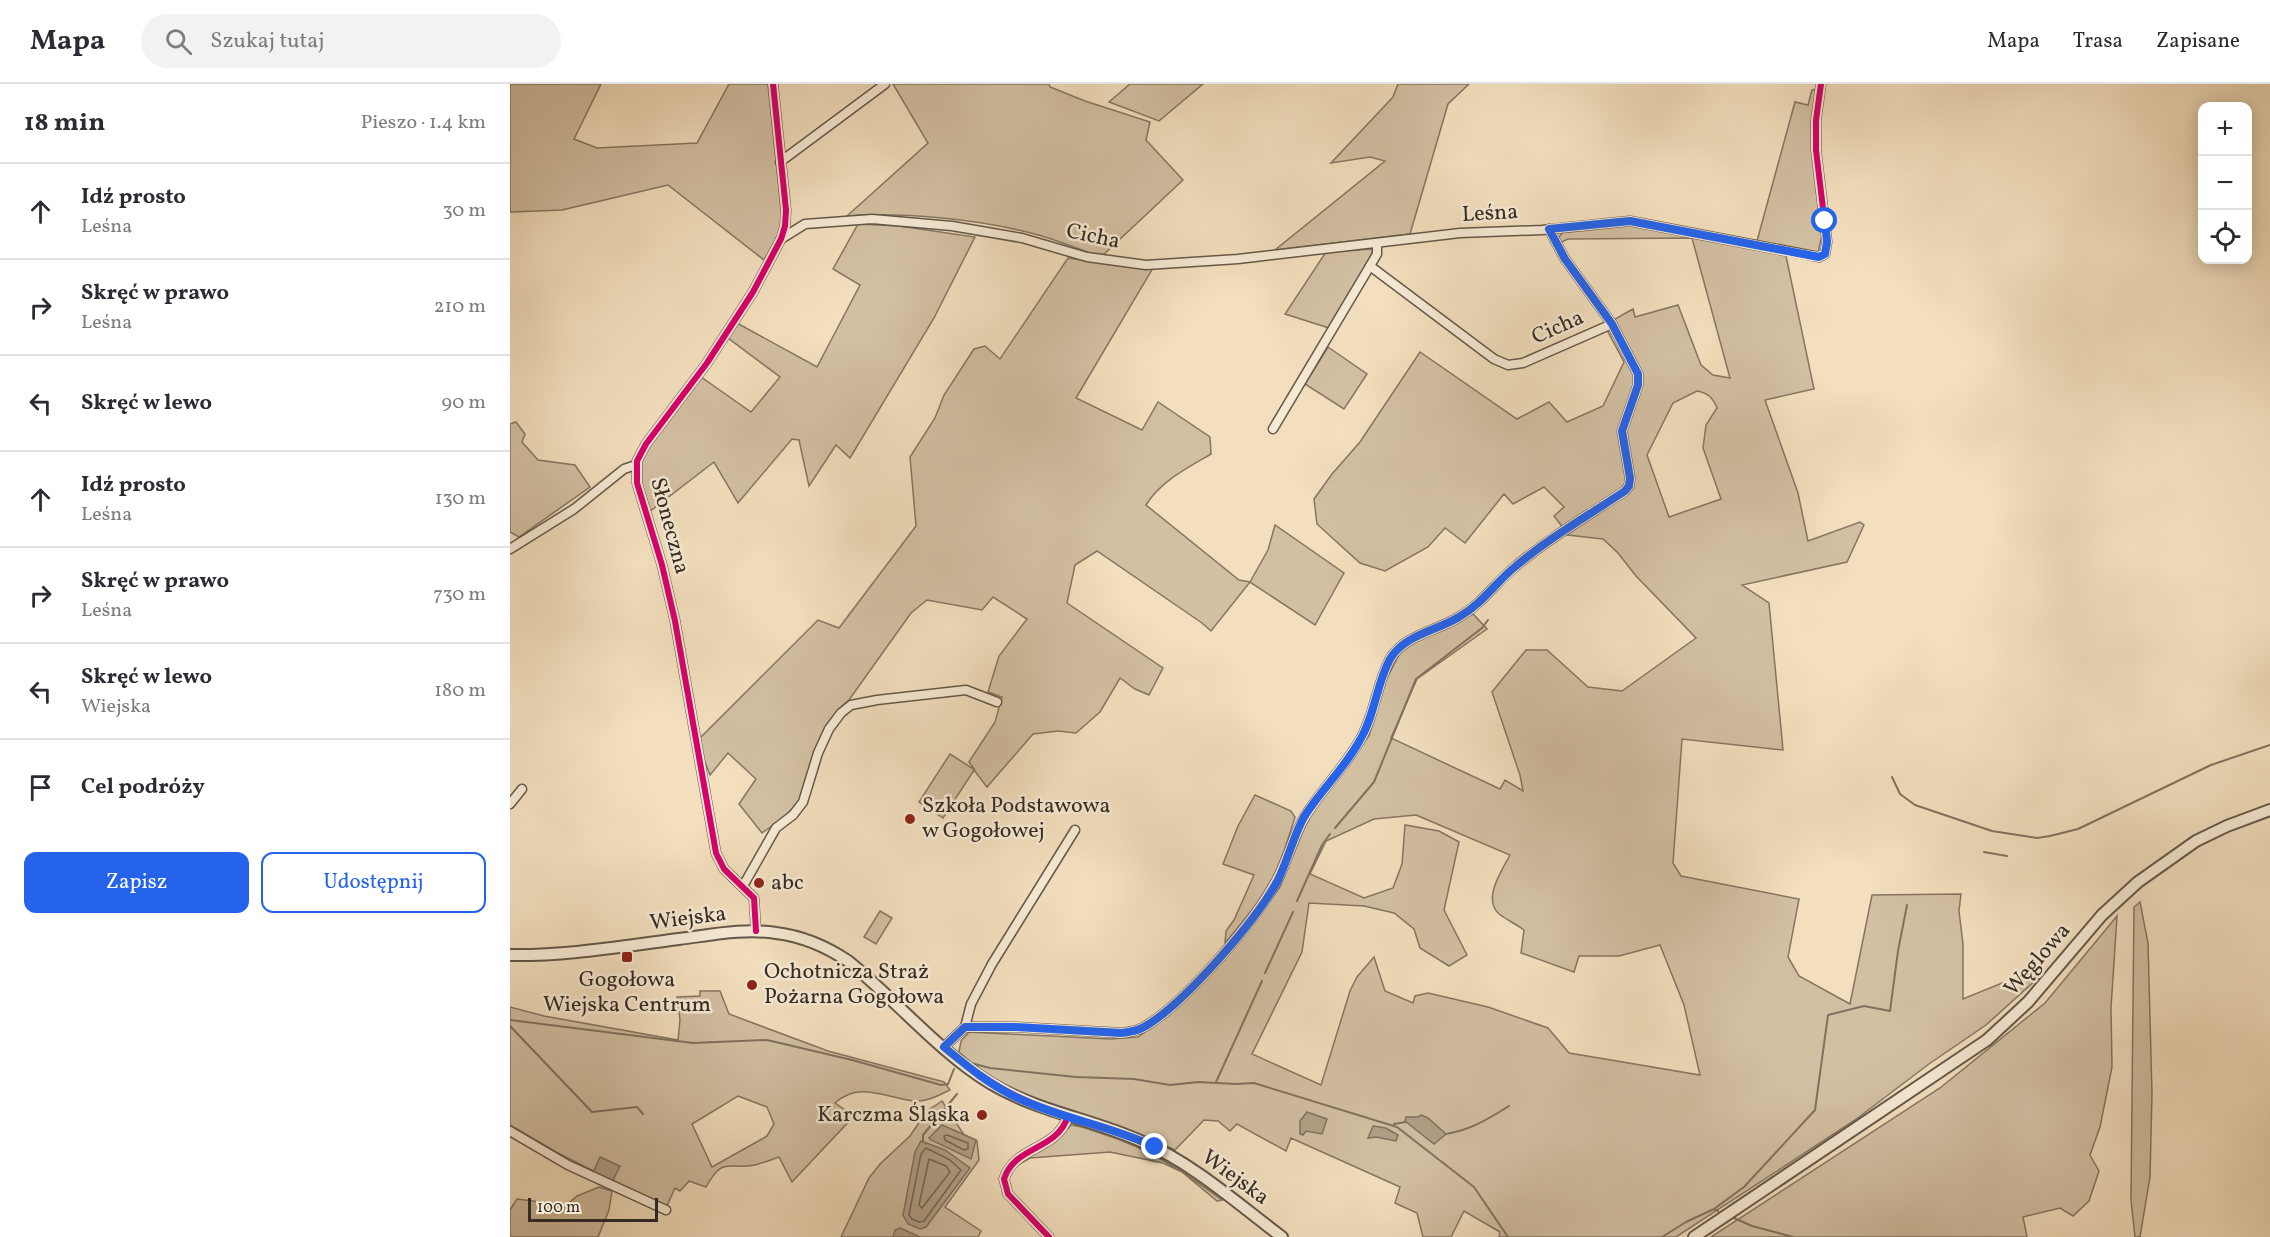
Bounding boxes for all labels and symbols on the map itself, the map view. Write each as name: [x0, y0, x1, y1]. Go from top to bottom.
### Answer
street label: Leśna: [1461, 197, 1519, 231]
route start: [1811, 207, 1837, 233]
street label: Cicha: [1063, 216, 1123, 258]
street label: Cicha: [1527, 303, 1589, 353]
street label: Słoneczna: [641, 474, 697, 578]
place label: Szkoła Podstawowa w Gogołowej: [922, 791, 1110, 847]
marker: Szkoła Podstawowa w Gogołowej: [903, 812, 917, 826]
place label: abc: [771, 868, 804, 899]
marker: abc: [752, 876, 766, 890]
street label: Wiejska: [648, 899, 728, 939]
street label: Węglowa: [1997, 917, 2079, 1003]
marker: Gogołowa Wiejska Centrum: [620, 950, 634, 964]
place label: Ochotnicza Straż Pożarna Gogołowa: [764, 957, 944, 1013]
place label: Gogołowa Wiejska Centrum: [543, 965, 711, 1021]
marker: Ochotnicza Straż Pożarna Gogołowa: [745, 978, 759, 992]
place label: Karczma Śląska: [817, 1100, 970, 1131]
marker: Karczma Śląska: [975, 1108, 989, 1122]
route end: [1141, 1133, 1167, 1159]
street label: Wiejska: [1195, 1143, 1275, 1213]
scale bar: [528, 1195, 658, 1222]

